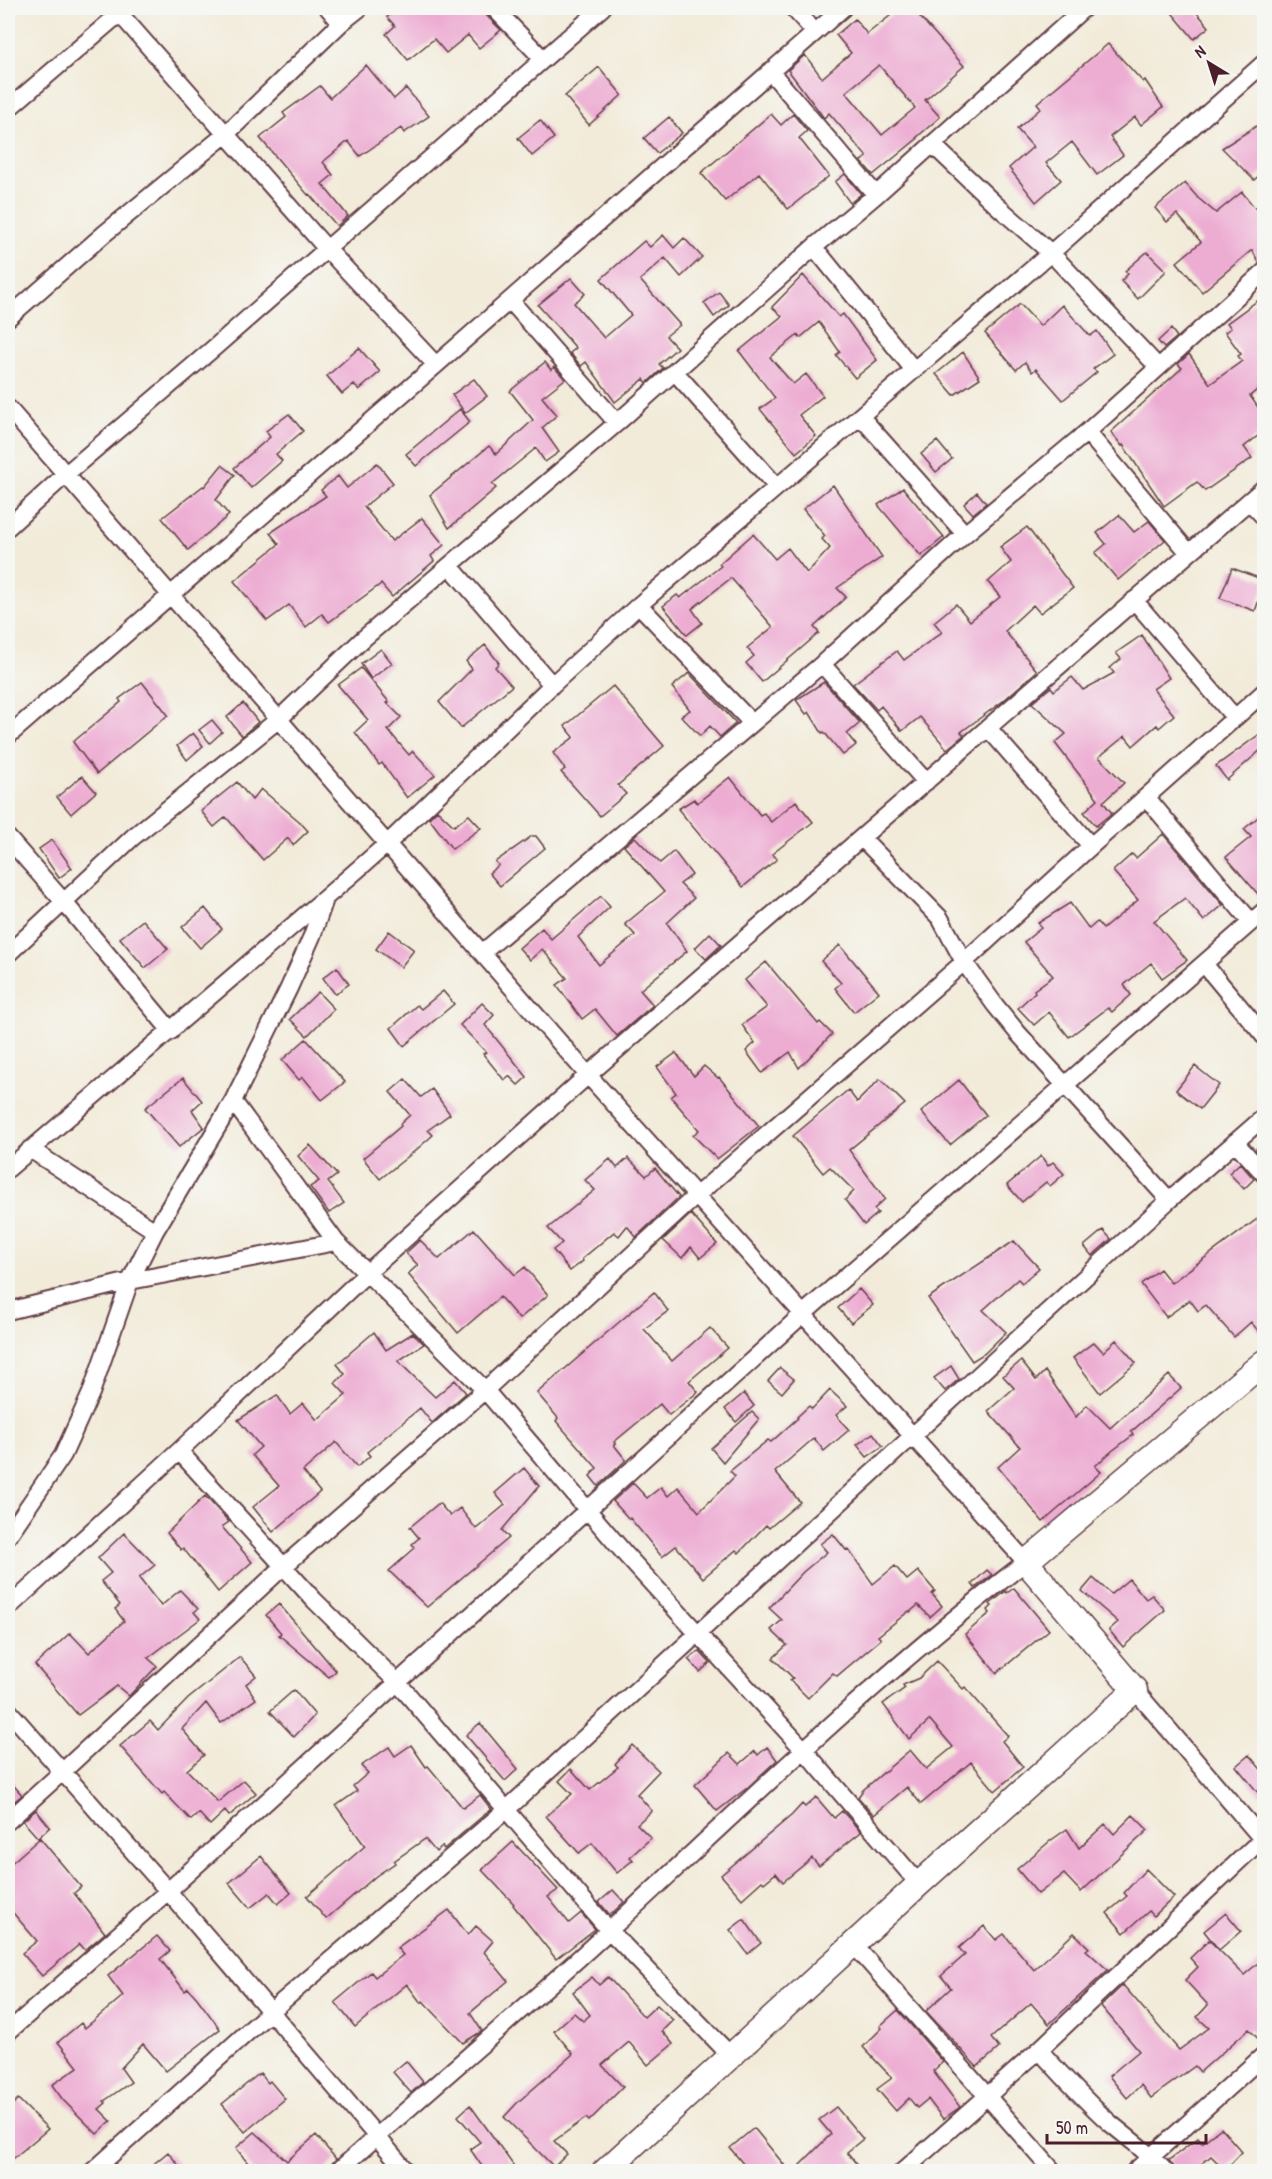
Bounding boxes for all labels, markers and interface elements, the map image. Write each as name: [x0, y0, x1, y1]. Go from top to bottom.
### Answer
north arrow: [1179, 33, 1239, 93]
text: N: [1190, 40, 1210, 62]
scale bar: [1047, 2107, 1206, 2145]
text: 50 m: [1056, 2115, 1088, 2140]

